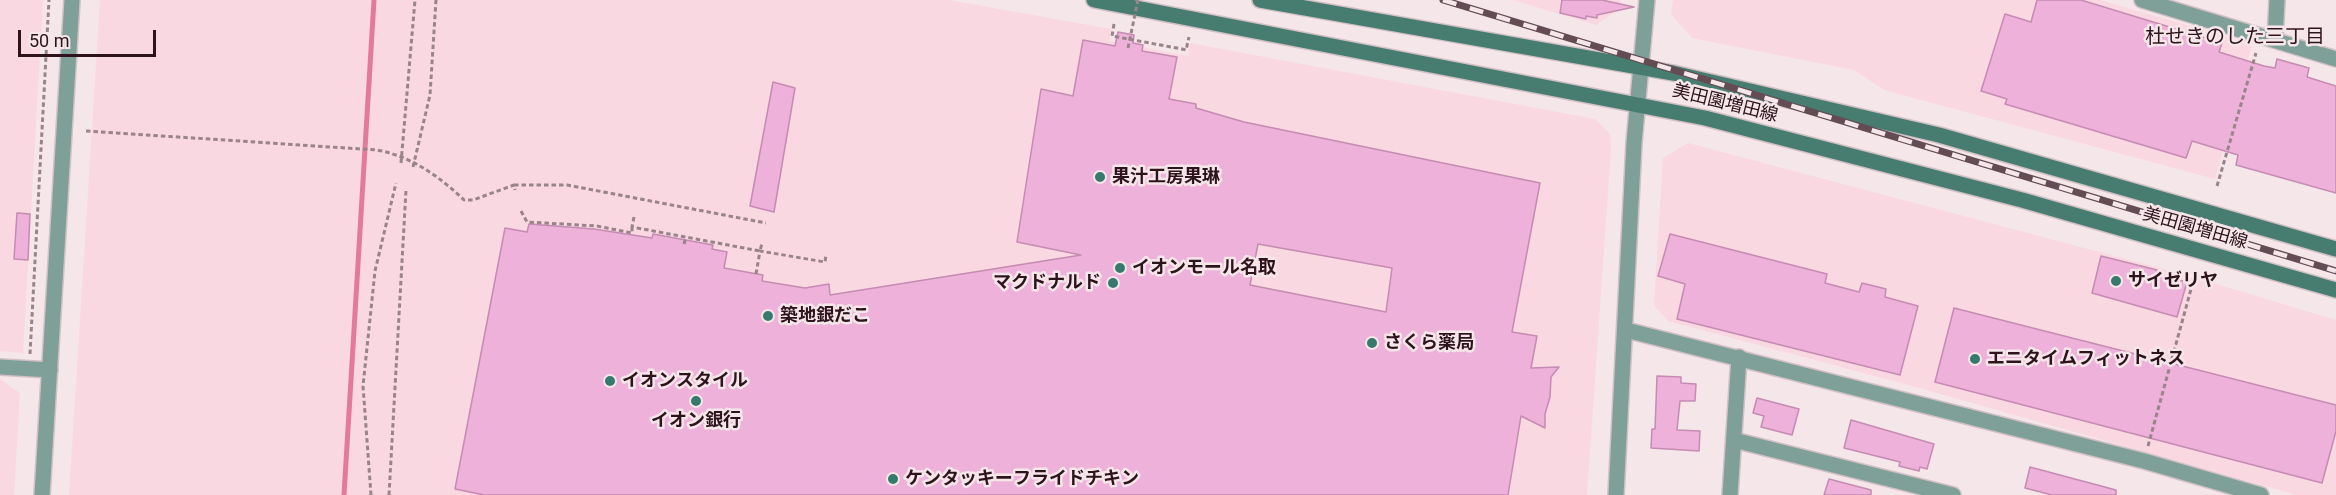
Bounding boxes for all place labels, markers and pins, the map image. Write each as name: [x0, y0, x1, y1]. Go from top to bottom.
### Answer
place label: 果汁工房果琳: [1112, 166, 1220, 188]
marker: 果汁工房果琳: [1093, 170, 1107, 184]
place label: イオンモール名取: [1132, 257, 1276, 279]
marker: イオンモール名取: [1113, 261, 1127, 275]
place label: サイゼリヤ: [2128, 270, 2218, 292]
place label: マクドナルド: [993, 272, 1101, 294]
marker: サイゼリヤ: [2109, 274, 2123, 288]
marker: マクドナルド: [1106, 276, 1120, 290]
place label: 築地銀だこ: [780, 305, 870, 327]
marker: 築地銀だこ: [761, 309, 775, 323]
place label: さくら薬局: [1384, 332, 1474, 354]
marker: さくら薬局: [1365, 336, 1379, 350]
place label: エニタイムフィットネス: [1987, 348, 2185, 370]
marker: エニタイムフィットネス: [1968, 352, 1982, 366]
place label: イオンスタイル: [622, 370, 748, 392]
marker: イオンスタイル: [603, 374, 617, 388]
marker: イオン銀行: [689, 394, 703, 408]
place label: イオン銀行: [651, 410, 741, 432]
place label: ケンタッキーフライドチキン: [905, 468, 1139, 490]
marker: ケンタッキーフライドチキン: [886, 472, 900, 486]

